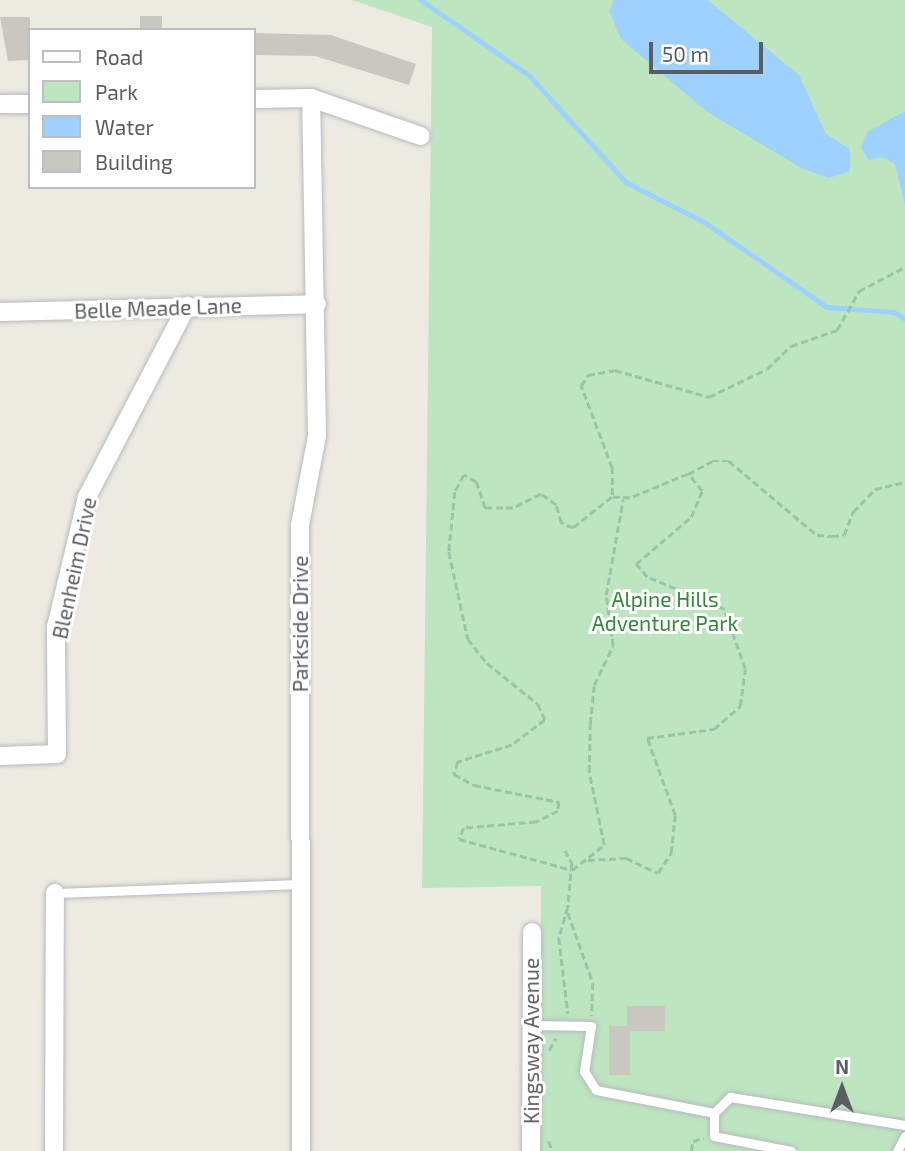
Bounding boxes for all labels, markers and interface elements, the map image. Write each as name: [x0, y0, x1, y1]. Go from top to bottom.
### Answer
legend: [28, 28, 256, 189]
scale bar: [653, 28, 767, 72]
text: 50 m: [662, 41, 709, 66]
text: Road: [95, 44, 143, 69]
text: Park: [95, 79, 138, 104]
text: Water: [95, 114, 154, 139]
text: Building: [95, 149, 173, 174]
street label: Belle Meade Lane: [74, 292, 242, 324]
street label: Blenheim Drive: [47, 495, 101, 641]
street label: Parkside Drive: [287, 556, 313, 692]
park label: Alpine Hills Adventure Park: [592, 586, 738, 636]
street label: Kingsway Avenue: [518, 957, 544, 1125]
north arrow: [807, 1053, 877, 1123]
text: N: [835, 1055, 849, 1078]

